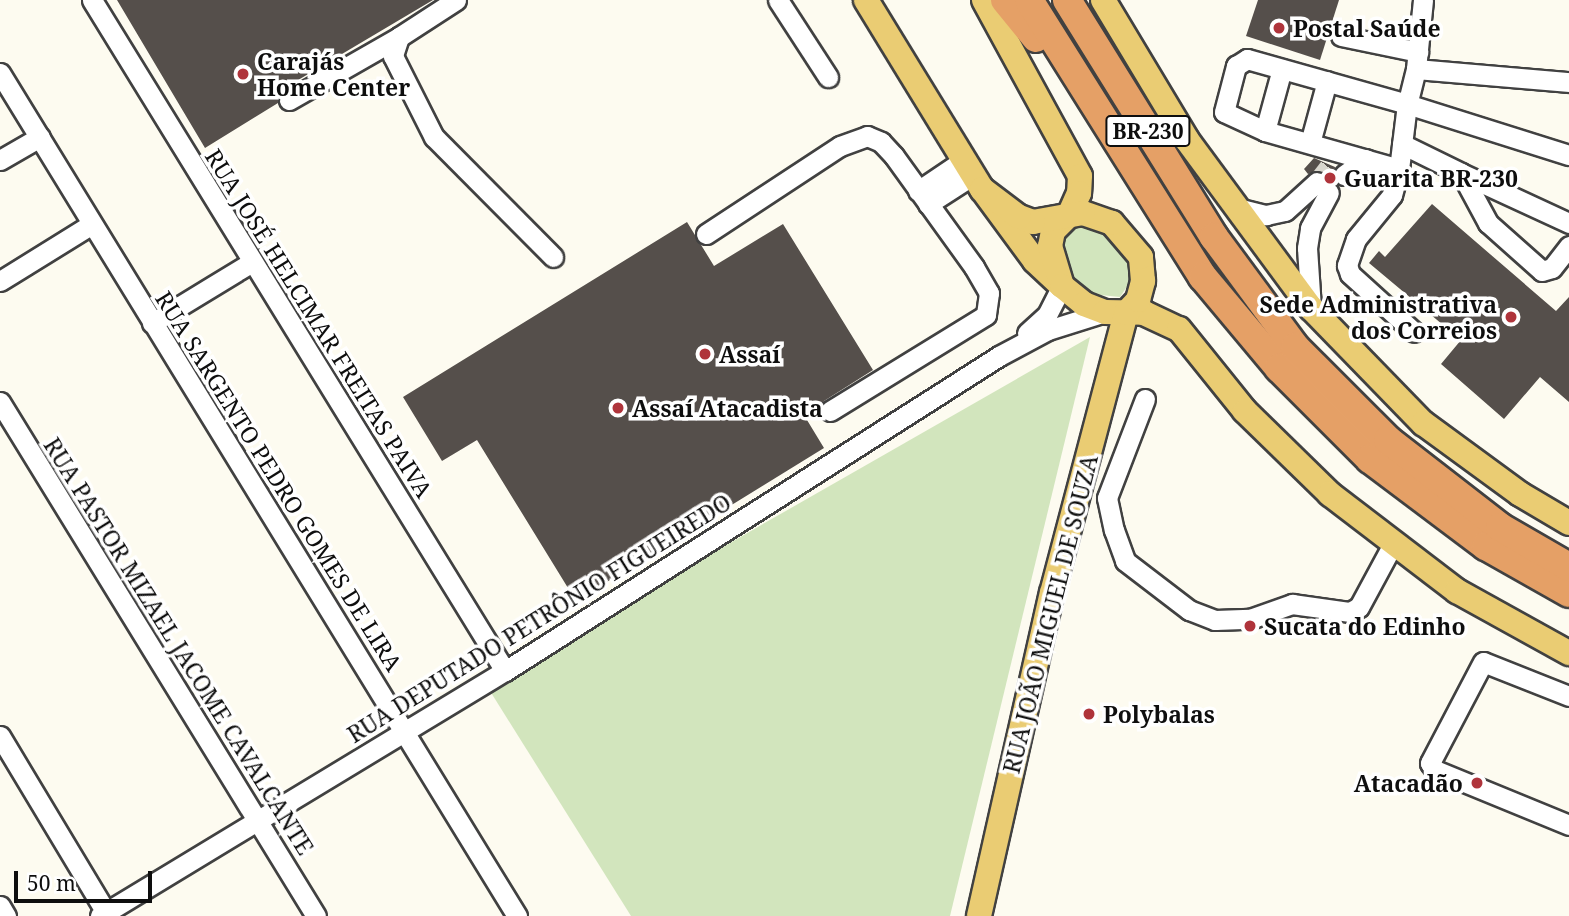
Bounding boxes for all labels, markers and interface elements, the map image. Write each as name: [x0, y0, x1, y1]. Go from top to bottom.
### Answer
place label: Postal Saúde: [1293, 14, 1441, 42]
marker: Postal Saúde: [1271, 20, 1287, 36]
place label: Carajás Home Center: [257, 47, 410, 101]
marker: Carajás Home Center: [235, 66, 251, 82]
road number: BR-230: [1104, 114, 1192, 148]
street label: RUA JOSÉ HELCIMAR FREITAS PAIVA: [200, 144, 438, 502]
place label: Guarita BR-230: [1344, 164, 1518, 192]
marker: Guarita BR-230: [1322, 170, 1338, 186]
street label: RUA SARGENTO PEDRO GOMES DE LIRA: [150, 286, 408, 676]
place label: Sede Administrativa dos Correios: [1260, 290, 1497, 344]
marker: Sede Administrativa dos Correios: [1503, 309, 1519, 325]
place label: Assaí: [719, 340, 780, 368]
marker: Assaí: [697, 346, 713, 362]
place label: Assaí Atacadista: [632, 394, 823, 422]
marker: Assaí Atacadista: [610, 400, 626, 416]
street label: RUA PASTOR MIZAEL JACOME CAVALCANTE: [38, 432, 320, 860]
street label: RUA JOÃO MIGUEL DE SOUZA: [997, 452, 1103, 776]
street label: RUA DEPUTADO PETRÔNIO FIGUEIREDO: [342, 488, 736, 748]
place label: Sucata do Edinho: [1264, 612, 1466, 640]
marker: Sucata do Edinho: [1242, 618, 1258, 634]
place label: Polybalas: [1103, 700, 1215, 728]
marker: Polybalas: [1081, 706, 1097, 722]
place label: Atacadão: [1354, 769, 1463, 797]
marker: Atacadão: [1469, 775, 1485, 791]
scale bar: [18, 856, 156, 900]
text: 50 m: [27, 869, 76, 897]

